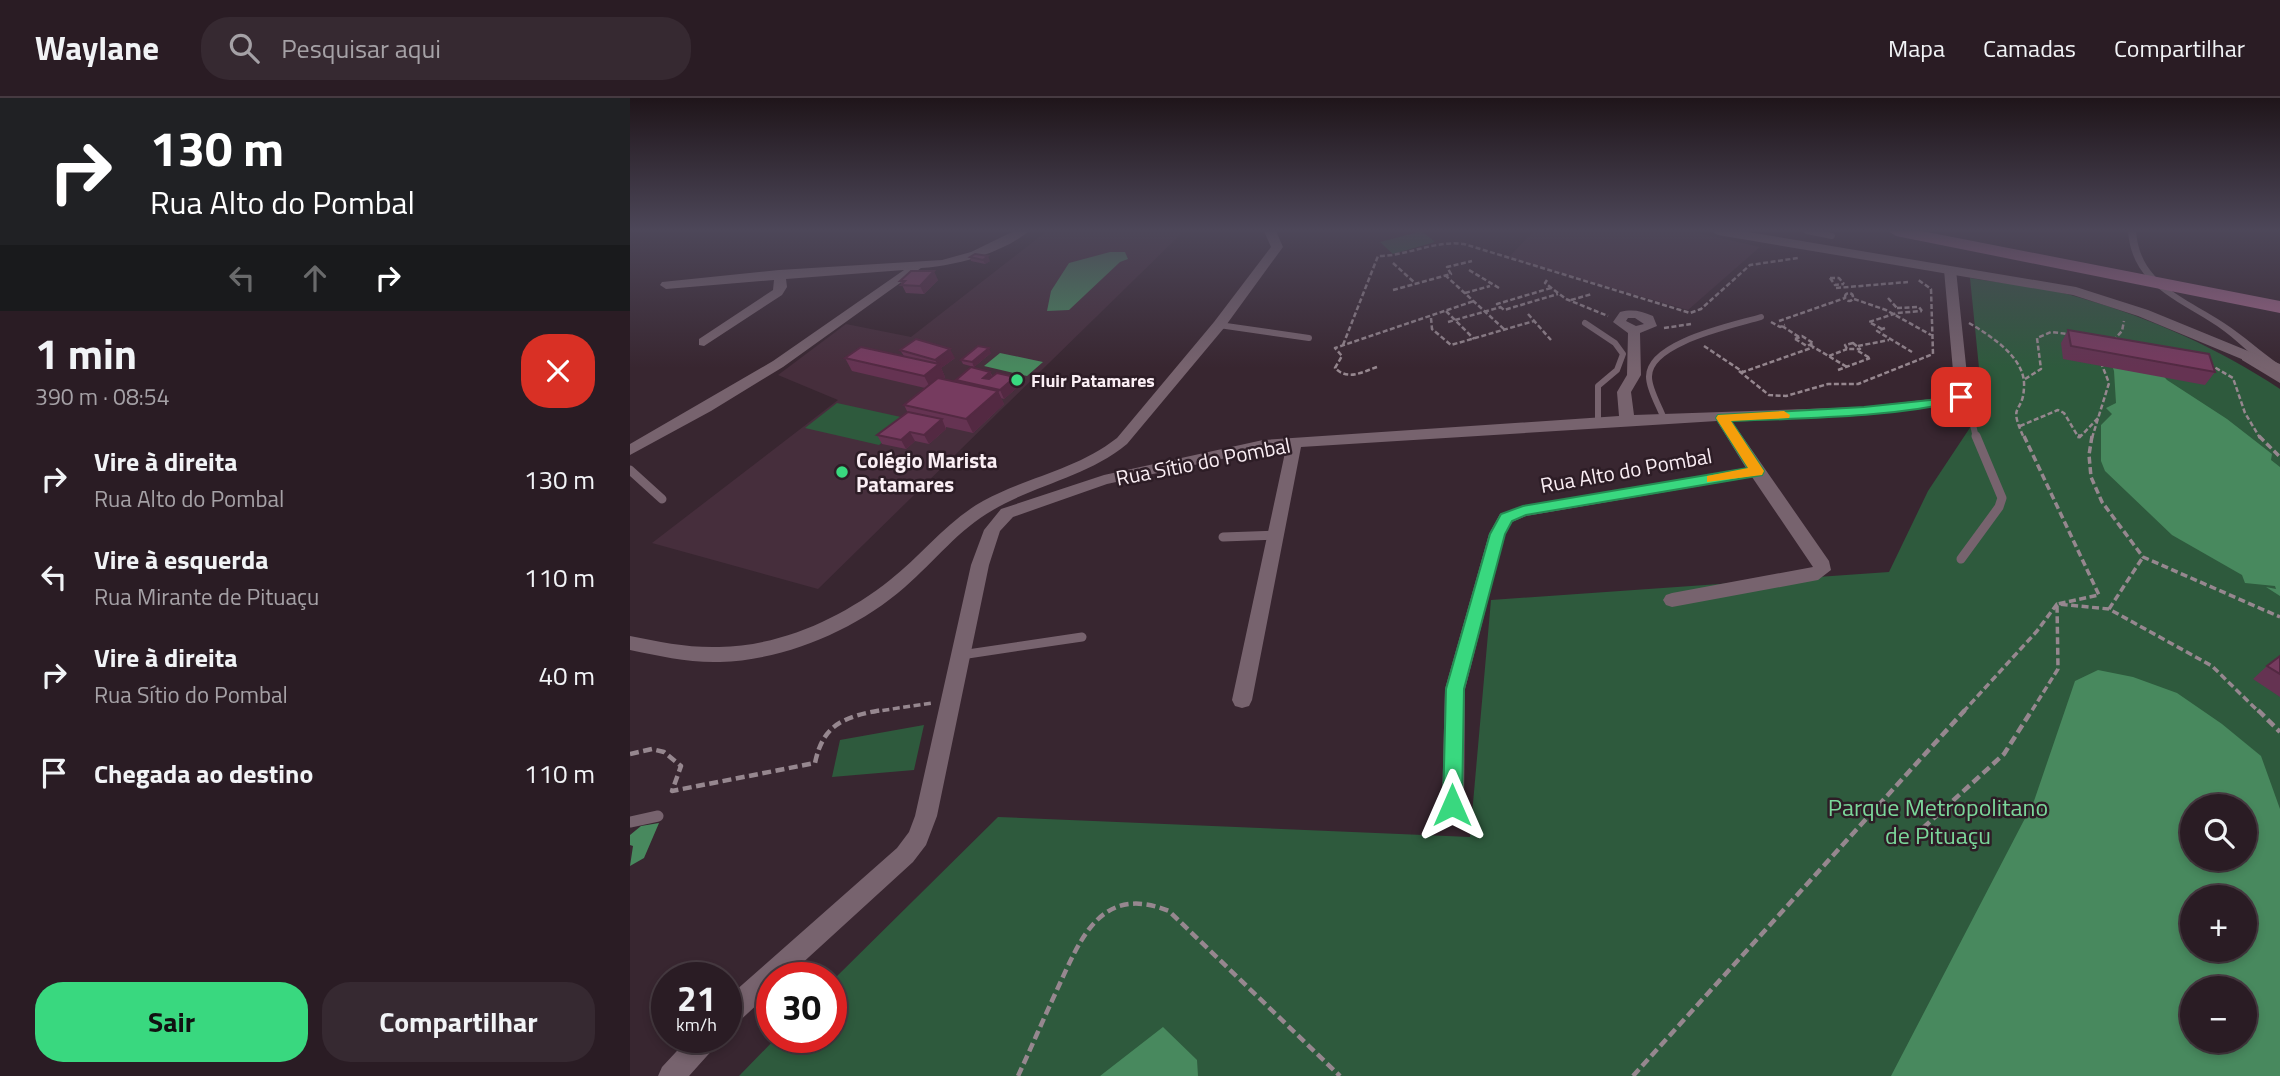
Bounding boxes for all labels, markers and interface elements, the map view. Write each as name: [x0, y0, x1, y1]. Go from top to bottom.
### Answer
search box: [201, 17, 691, 80]
text: Waylane: [35, 23, 159, 73]
icon: search: [225, 29, 263, 67]
text: Pesquisar aqui: [281, 29, 441, 68]
text: Mapa: [1888, 30, 1945, 66]
text: Camadas: [1983, 30, 2076, 66]
text: Compartilhar: [2114, 30, 2245, 66]
text: 130 m: [150, 110, 284, 185]
icon: right: [35, 126, 126, 217]
text: Rua Alto do Pombal: [150, 178, 415, 226]
icon: left: [223, 259, 261, 297]
icon: ahead: [296, 259, 334, 297]
icon: right: [369, 259, 407, 297]
text: 1 min: [35, 321, 137, 385]
button: close: [521, 334, 595, 408]
place label: Fluir Patamares: [1031, 367, 1155, 394]
pin: [1931, 367, 1991, 427]
marker: Fluir Patamares: [1009, 372, 1025, 388]
icon: arrive: [1942, 378, 1980, 416]
text: 390 m · 08:54: [35, 379, 170, 414]
street label: Rua Sítio do Pombal: [1113, 428, 1293, 494]
street label: Rua Alto do Pombal: [1538, 439, 1714, 501]
text: Vire à direita: [94, 442, 237, 481]
place label: Colégio Marista Patamares: [856, 444, 998, 500]
icon: right: [35, 460, 73, 498]
text: 130 m: [524, 460, 595, 499]
marker: Colégio Marista Patamares: [834, 464, 850, 480]
text: Rua Alto do Pombal: [94, 481, 284, 516]
text: Vire à esquerda: [94, 540, 269, 579]
icon: left: [35, 558, 73, 596]
text: 110 m: [524, 558, 595, 597]
text: Rua Mirante de Pituaçu: [94, 579, 319, 614]
text: Vire à direita: [94, 638, 237, 677]
icon: right: [35, 656, 73, 694]
text: 40 m: [538, 656, 595, 695]
text: Rua Sítio do Pombal: [94, 677, 288, 712]
icon: arrive: [35, 754, 73, 792]
text: Chegada ao destino: [94, 754, 313, 793]
text: 110 m: [524, 754, 595, 793]
position arrow: [1415, 768, 1489, 842]
park label: Parque Metropolitano de Pituaçu: [1828, 789, 2048, 853]
map controls: [2180, 794, 2257, 1053]
button: search: [2180, 794, 2257, 871]
button: +: [2180, 885, 2257, 962]
speed limit sign: 30: [756, 962, 847, 1053]
text: 21: [677, 971, 716, 1025]
button: −: [2180, 976, 2257, 1053]
button: Sair: [35, 982, 308, 1062]
button: Compartilhar: [322, 982, 595, 1062]
text: km/h: [676, 1011, 717, 1038]

